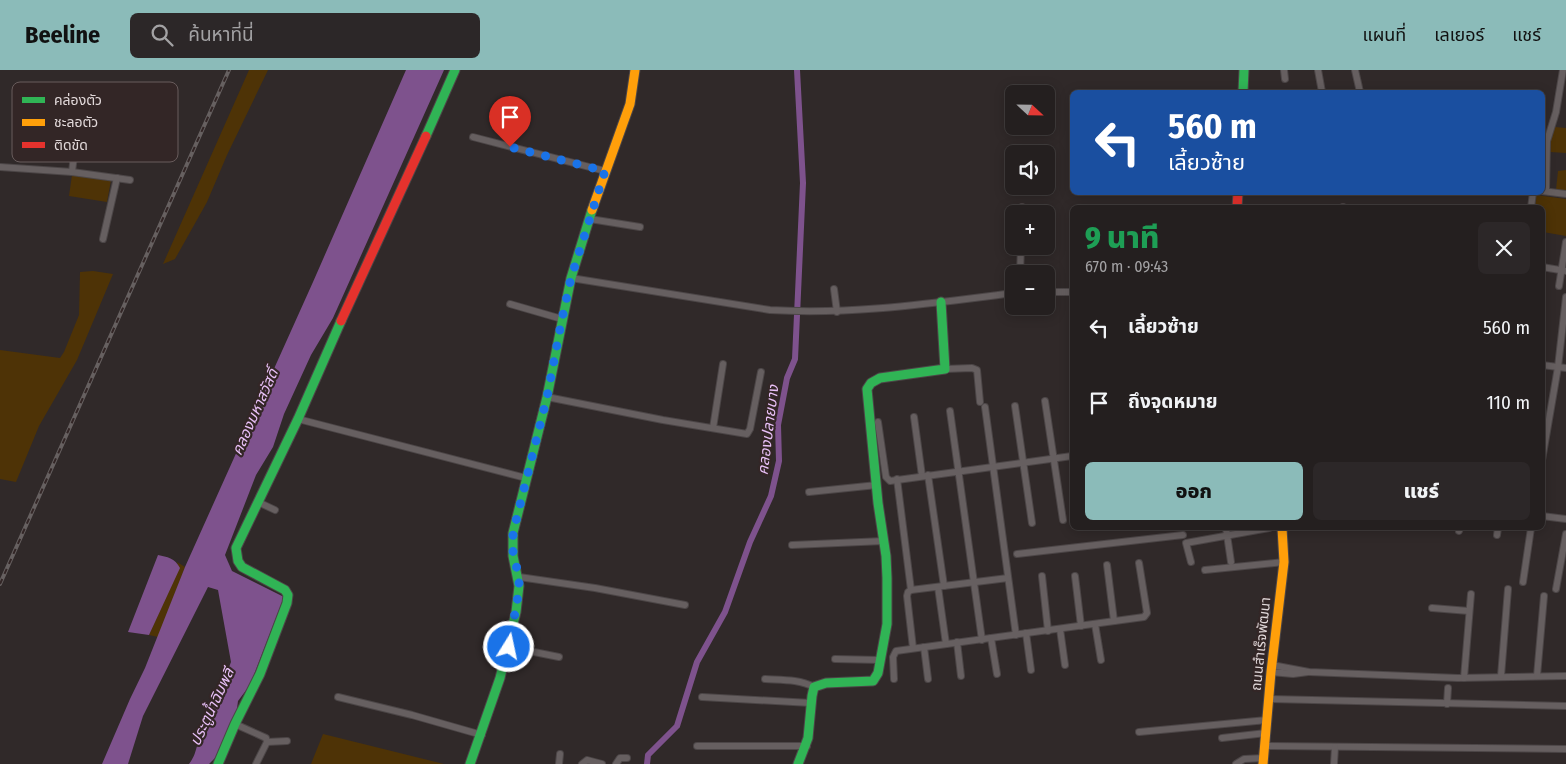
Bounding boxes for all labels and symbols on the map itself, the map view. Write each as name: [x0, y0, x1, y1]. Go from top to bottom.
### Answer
legend: [12, 82, 178, 162]
north arrow: [1005, 85, 1055, 135]
text: คล่องตัว: [54, 92, 102, 109]
pin: [489, 96, 531, 147]
text: ชะลอตัว: [54, 114, 98, 131]
text: ติดขัด: [54, 137, 88, 154]
water label: คลองมหาสวัสดิ์: [228, 362, 284, 458]
water label: คลองปลายบาง: [754, 383, 783, 476]
street label: ถนนสำเร็จพัฒนา: [1248, 596, 1274, 692]
position arrow: [482, 620, 534, 672]
water label: ประตูน้ำฉิมพลี: [184, 663, 239, 749]

